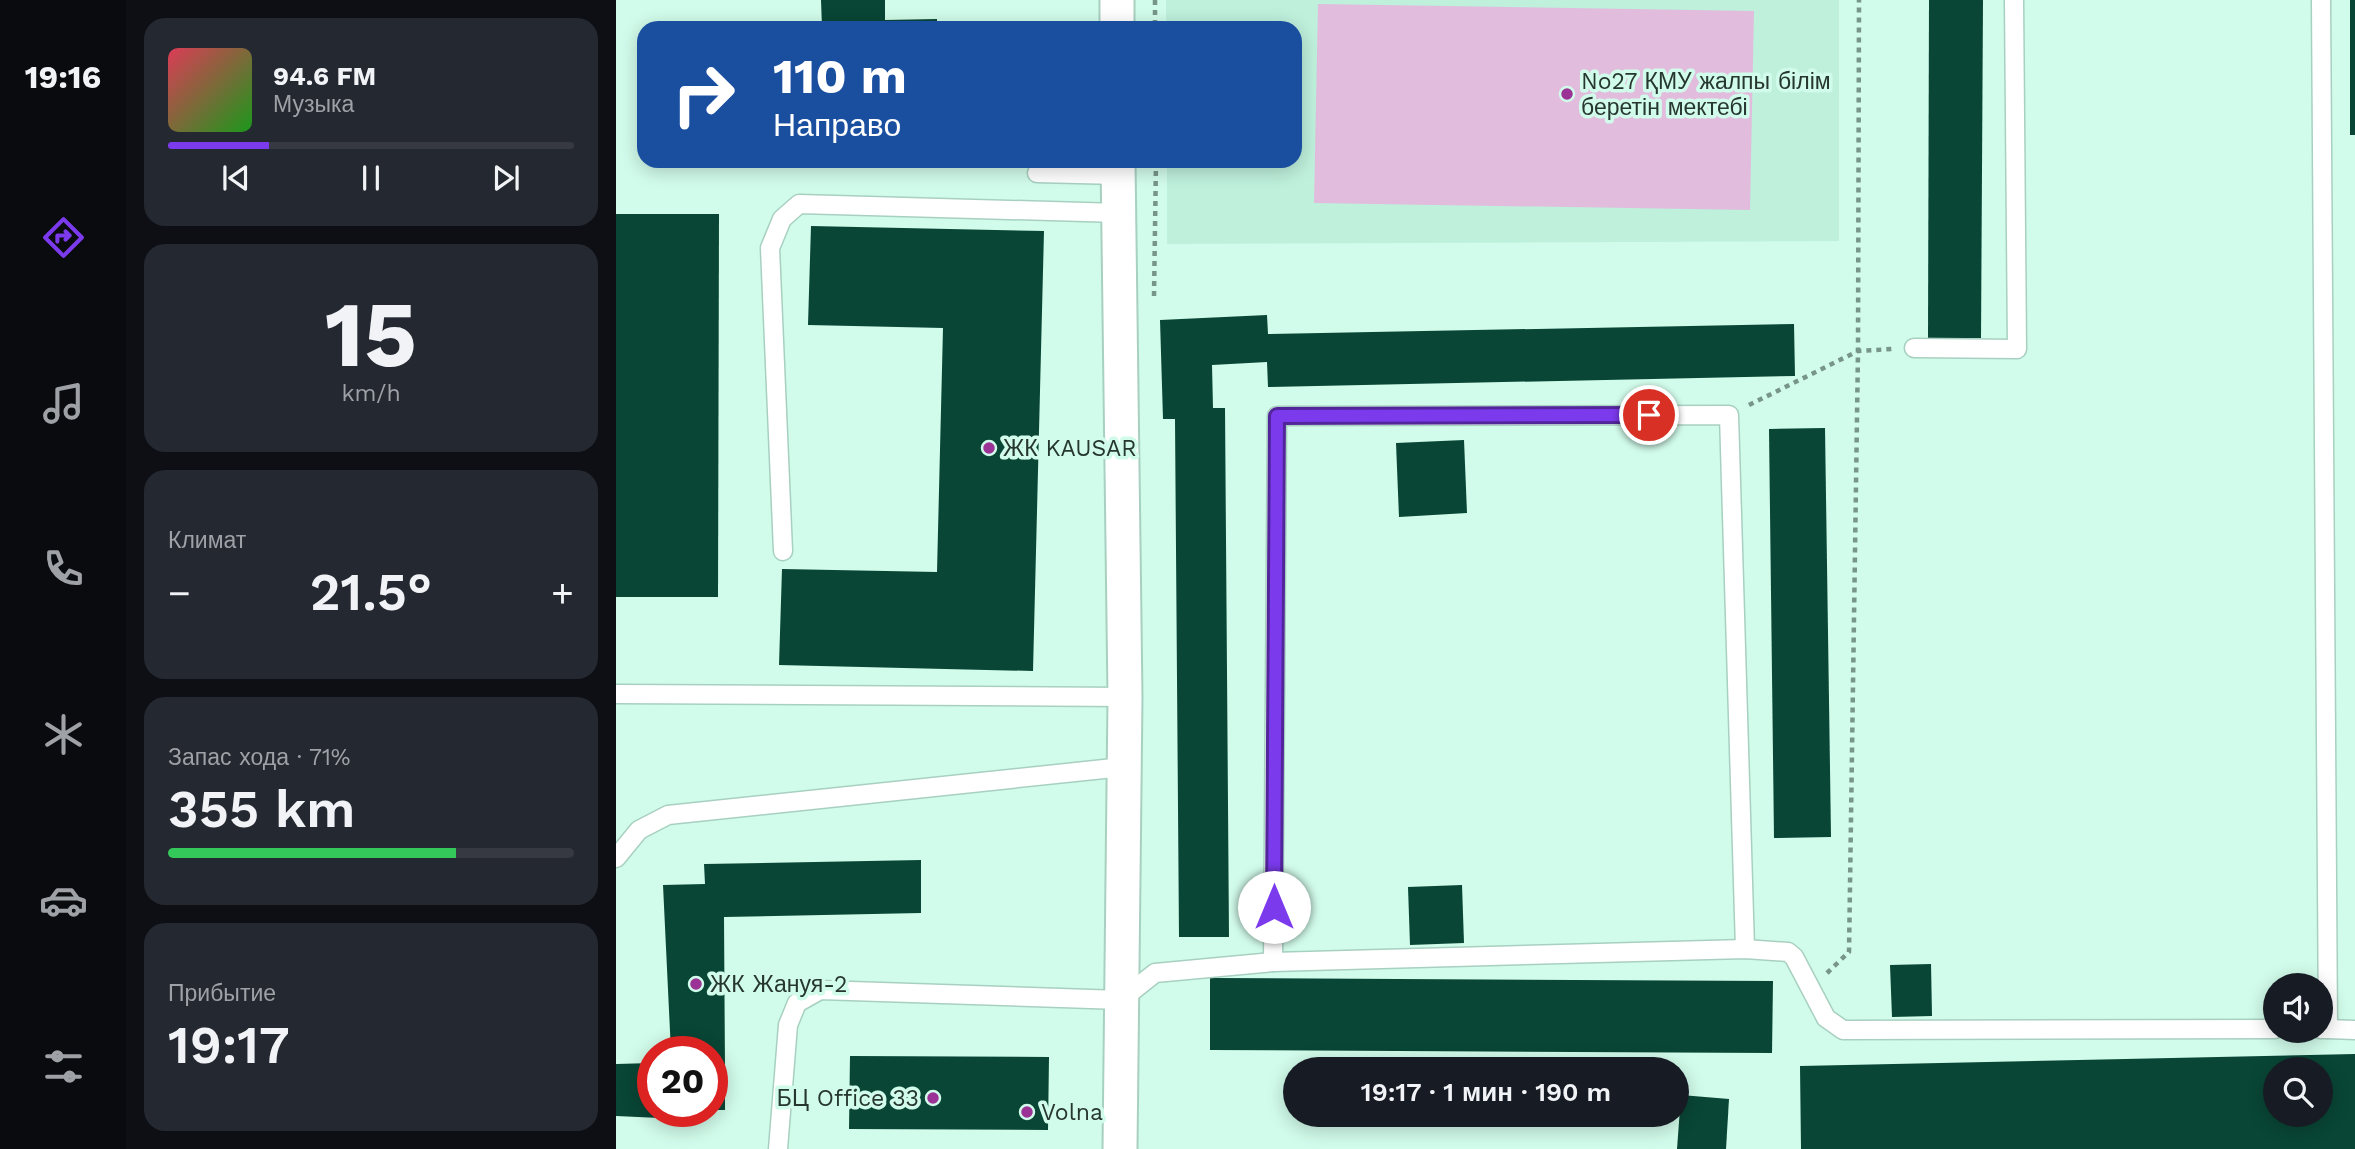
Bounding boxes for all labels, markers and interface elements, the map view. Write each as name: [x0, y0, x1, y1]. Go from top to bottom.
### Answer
text: 110 m: [773, 47, 907, 105]
icon: right: [658, 49, 749, 140]
text: 19:16: [25, 58, 101, 96]
text: 94.6 FM: [273, 61, 376, 91]
place label: No27 ҚМУ жалпы білім беретін мектебі: [1581, 68, 1831, 121]
marker: No27 ҚМУ жалпы білім беретін мектебі: [1559, 86, 1575, 102]
text: Музыка: [273, 91, 354, 118]
text: Направо: [773, 106, 901, 144]
icon: previous: [217, 159, 255, 197]
icon: pause: [352, 159, 390, 197]
icon: next: [487, 159, 525, 197]
icon: directions: [39, 213, 88, 262]
text: 15: [325, 281, 417, 388]
icon: music: [39, 379, 88, 428]
text: km/h: [341, 380, 401, 407]
pin: [1619, 385, 1679, 445]
icon: arrive: [1630, 396, 1668, 434]
place label: ЖК KAUSAR: [1003, 435, 1137, 462]
marker: ЖК KAUSAR: [981, 440, 997, 456]
text: Климат: [168, 527, 246, 554]
icon: phone: [39, 544, 88, 593]
text: 21.5°: [310, 562, 432, 623]
text: −: [168, 571, 191, 615]
text: +: [551, 571, 574, 615]
icon: climate: [39, 710, 88, 759]
text: Запас хода · 71%: [168, 744, 351, 771]
text: 355 km: [168, 779, 356, 840]
position arrow: [1237, 870, 1311, 944]
icon: car: [39, 876, 88, 925]
place label: ЖК Жануя-2: [710, 971, 847, 998]
map controls: [2263, 973, 2333, 1127]
button: sound: [2263, 973, 2333, 1043]
marker: ЖК Жануя-2: [688, 976, 704, 992]
text: Прибытие: [168, 980, 276, 1007]
text: 19:17: [168, 1015, 290, 1076]
speed limit sign: 20: [637, 1036, 728, 1127]
icon: filters: [39, 1042, 88, 1091]
button: search: [2263, 1057, 2333, 1127]
text: 19:17 · 1 мин · 190 m: [1361, 1077, 1611, 1107]
place label: БЦ Office 33: [777, 1085, 919, 1112]
marker: БЦ Office 33: [925, 1090, 941, 1106]
place label: Volna: [1041, 1099, 1103, 1126]
marker: Volna: [1019, 1104, 1035, 1120]

